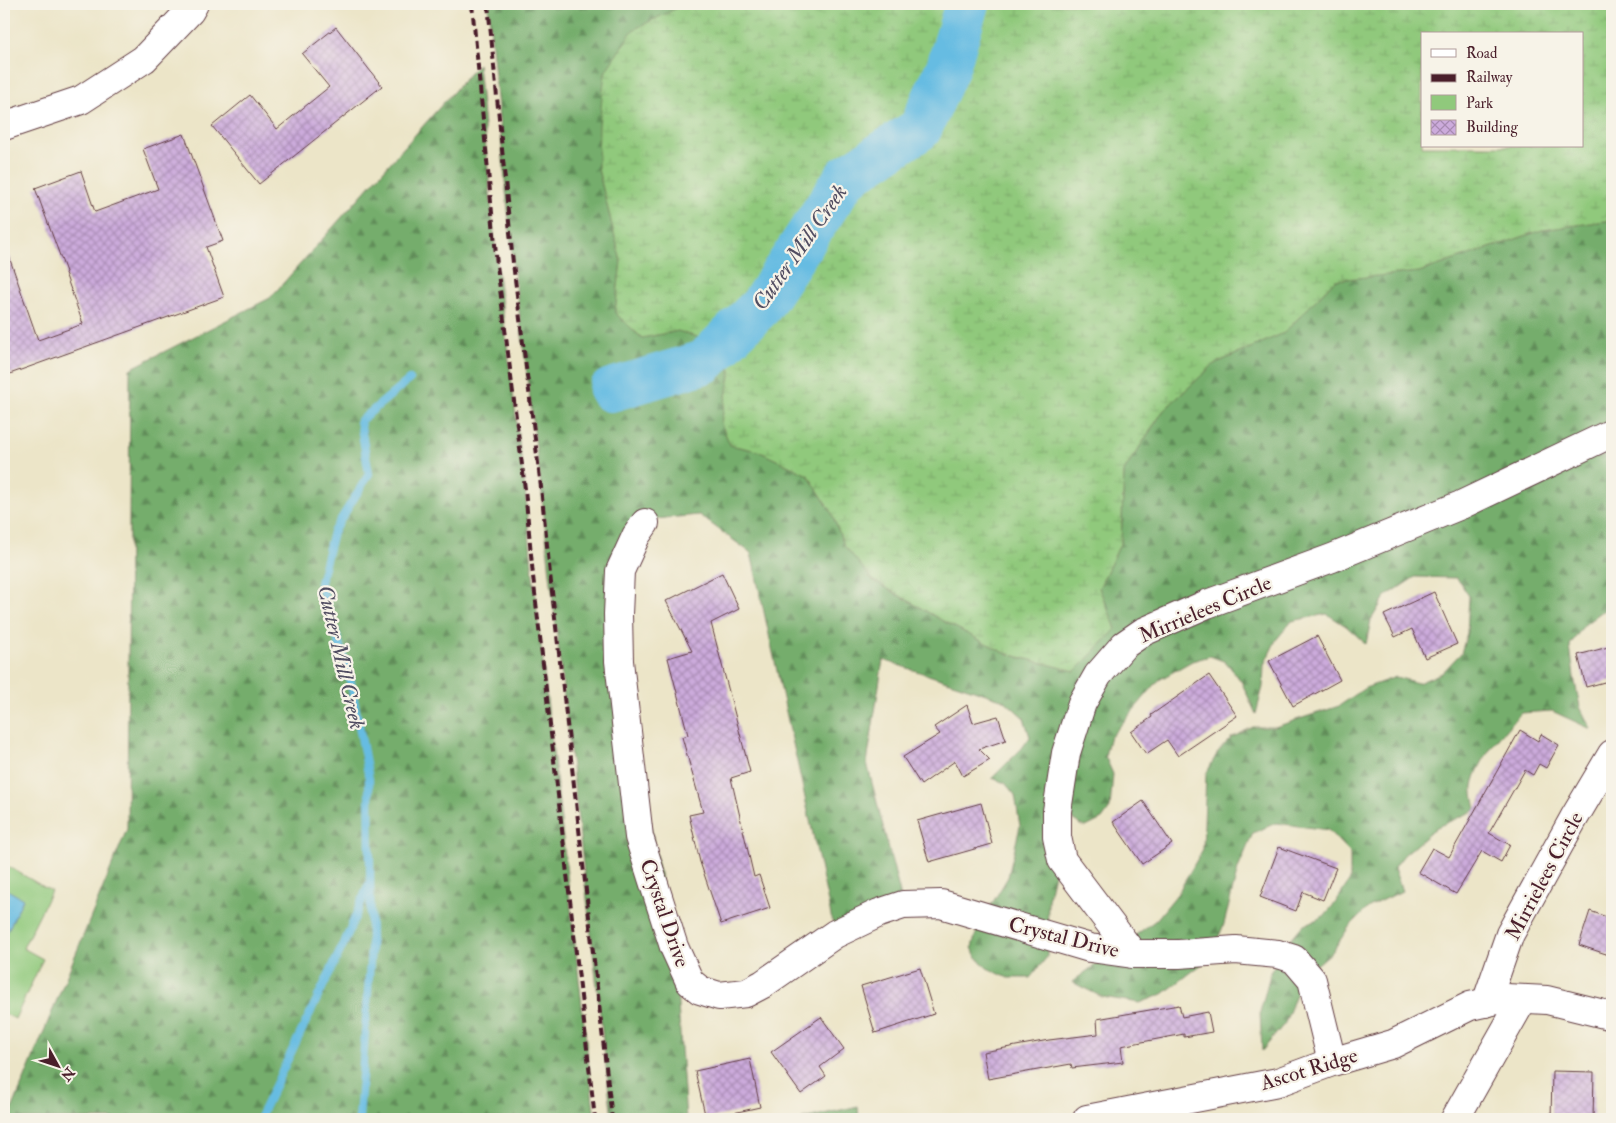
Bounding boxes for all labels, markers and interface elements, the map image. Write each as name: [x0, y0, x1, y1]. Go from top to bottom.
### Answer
legend: [1421, 32, 1584, 148]
text: Road: [1466, 44, 1498, 63]
text: Railway: [1466, 68, 1513, 87]
text: Park: [1466, 94, 1493, 113]
text: Building: [1466, 118, 1518, 137]
water label: Cutter Mill Creek: [746, 179, 853, 316]
street label: Mirrielees Circle: [1135, 569, 1276, 650]
water label: Cutter Mill Creek: [311, 582, 371, 732]
street label: Mirrielees Circle: [1499, 807, 1590, 945]
street label: Crystal Drive: [633, 855, 696, 971]
street label: Crystal Drive: [1006, 911, 1122, 964]
north arrow: [32, 1040, 82, 1090]
street label: Ascot Ridge: [1256, 1042, 1361, 1097]
text: N: [57, 1063, 79, 1085]

